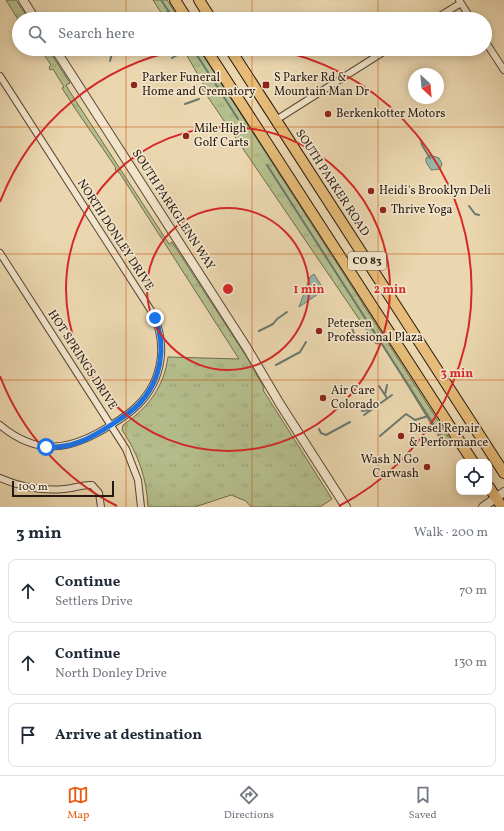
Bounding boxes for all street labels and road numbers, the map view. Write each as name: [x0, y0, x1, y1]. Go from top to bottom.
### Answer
street label: SOUTH PARKER ROAD: [291, 126, 373, 240]
street label: SOUTH PARKGLENN WAY: [128, 147, 218, 274]
street label: NORTH DONLEY DRIVE: [73, 176, 157, 294]
road number: CO 83: [348, 252, 386, 270]
street label: HOT SPRINGS DRIVE: [44, 307, 120, 413]

